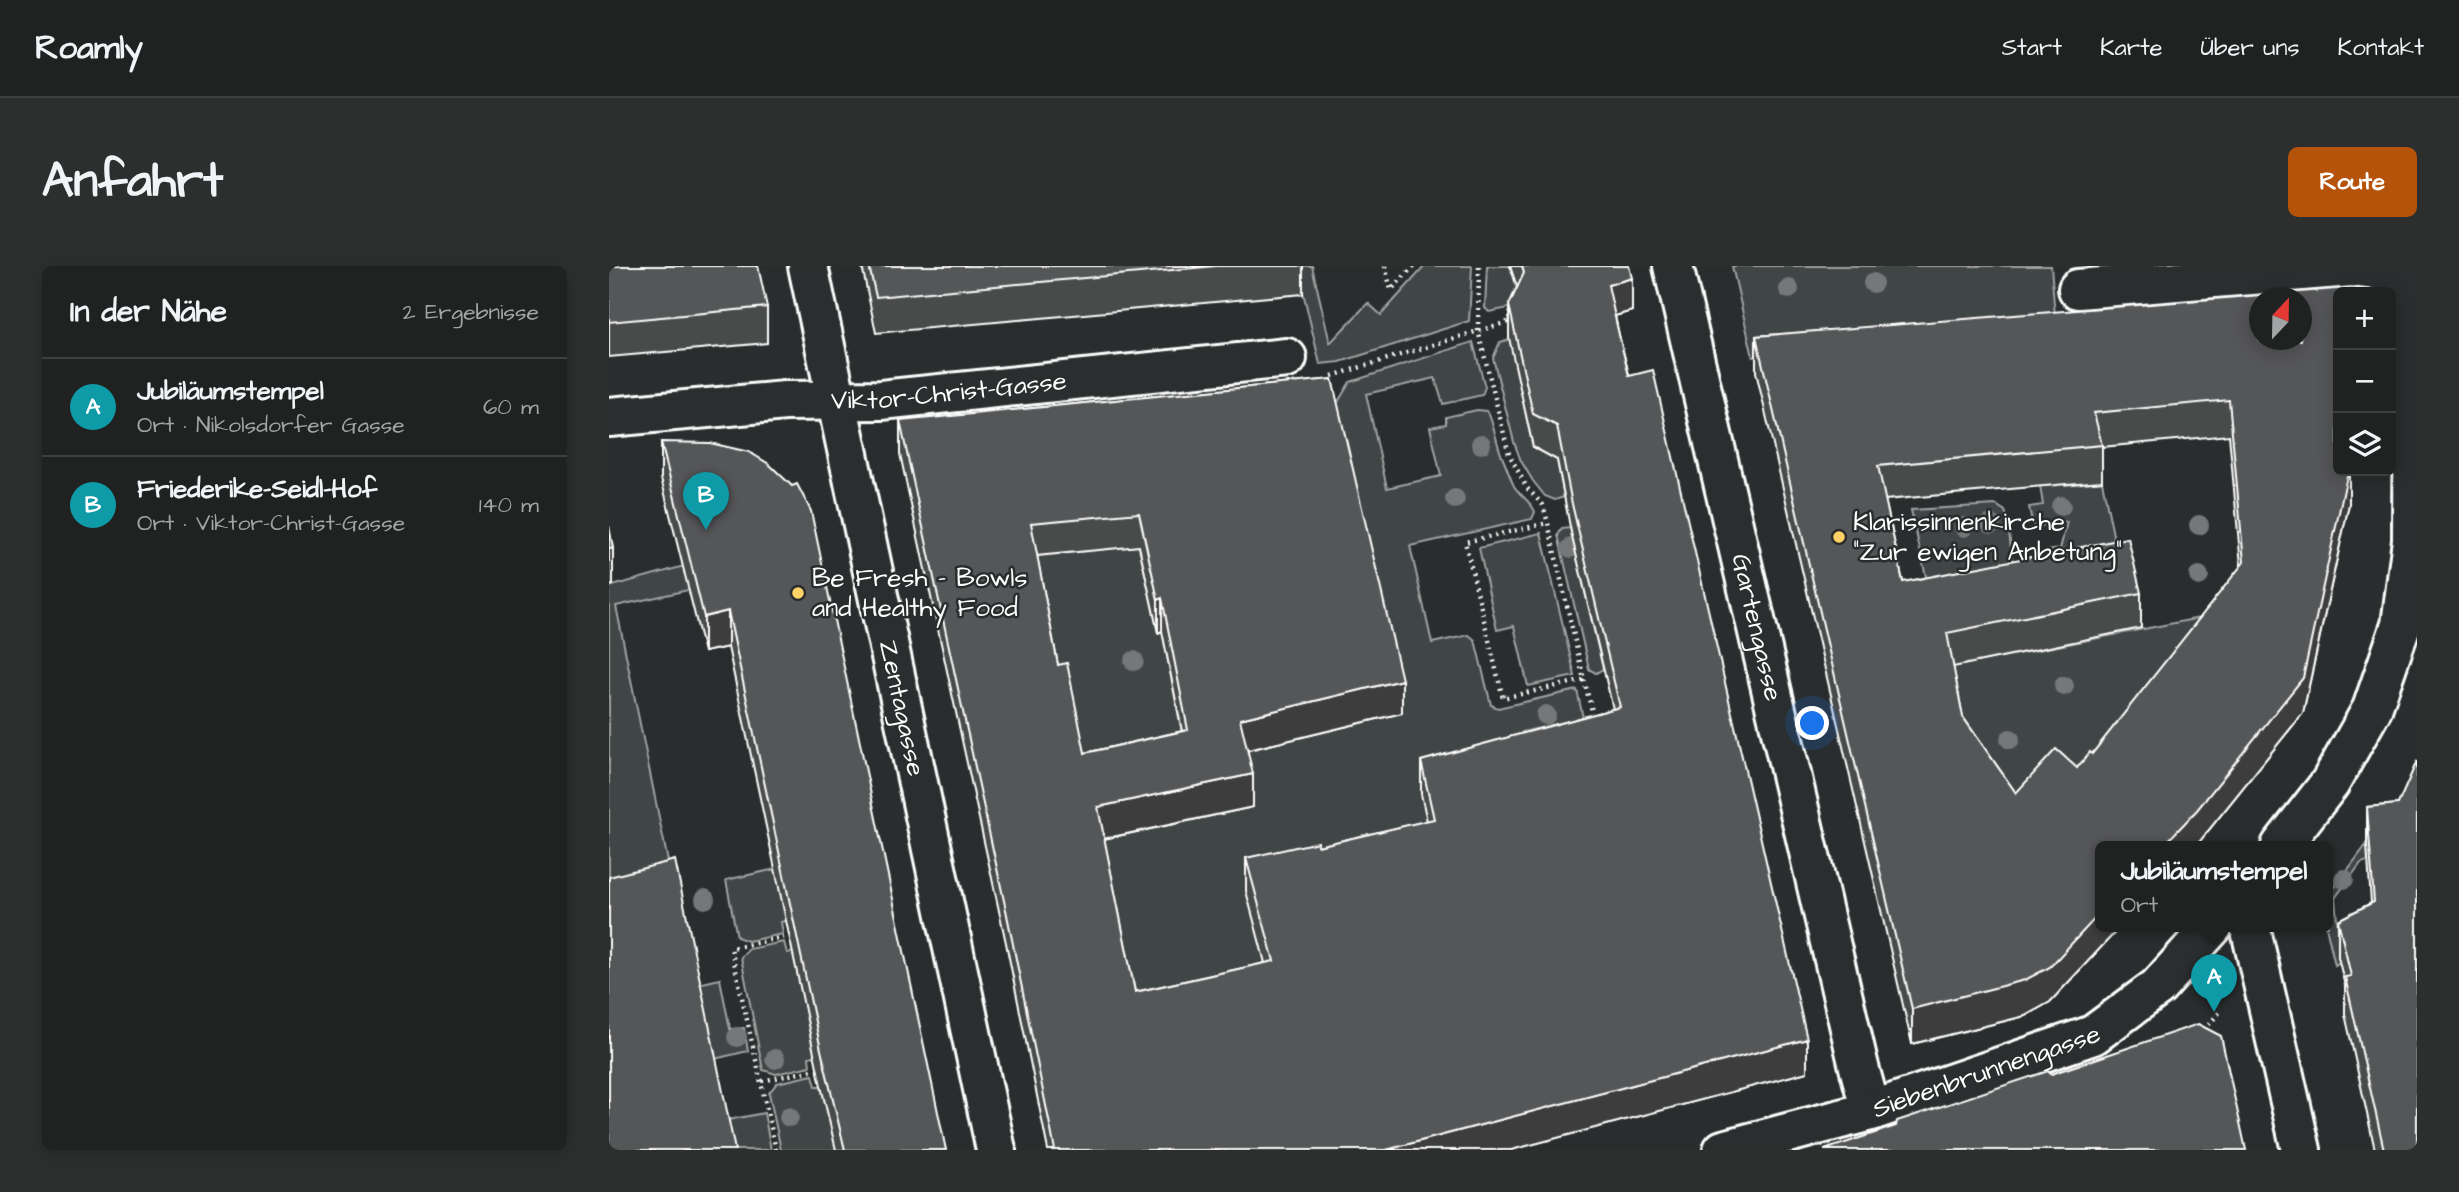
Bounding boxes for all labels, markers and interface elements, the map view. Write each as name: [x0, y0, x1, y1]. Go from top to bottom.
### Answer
text: Roamly: [35, 25, 143, 71]
text: Start: [2002, 31, 2062, 65]
text: Karte: [2100, 31, 2163, 65]
text: Über uns: [2201, 31, 2300, 65]
text: Kontakt: [2338, 31, 2424, 65]
button: Route: [2288, 147, 2417, 217]
text: Anfahrt: [42, 148, 223, 216]
north arrow: [2249, 287, 2312, 350]
map controls: [2333, 287, 2396, 476]
button: +: [2333, 287, 2396, 350]
text: In der Nähe: [70, 291, 227, 333]
text: 2 Ergebnisse: [403, 296, 539, 328]
button: −: [2333, 350, 2396, 413]
street label: Viktor-Christ-Gasse: [831, 363, 1068, 419]
text: Jubiläumstempel: [137, 373, 324, 409]
text: A: [86, 391, 100, 423]
text: 60 m: [483, 391, 539, 423]
text: Ort · Nikolsdorfer Gasse: [137, 409, 405, 441]
button: layers: [2333, 413, 2396, 476]
text: Friederike-Seidl-Hof: [137, 471, 377, 507]
pin: B: [683, 472, 729, 530]
text: B: [85, 489, 101, 521]
text: 140 m: [479, 489, 539, 521]
place label: Klarissinnenkirche "Zur ewigen Anbetung": [1853, 504, 2122, 572]
text: Ort · Viktor-Christ-Gasse: [137, 507, 405, 539]
marker: Klarissinnenkirche "Zur ewigen Anbetung": [1831, 529, 1847, 545]
street label: Gartengasse: [1722, 550, 1791, 705]
place label: Be Fresh - Bowls and Healthy Food: [812, 560, 1027, 628]
marker: Be Fresh - Bowls and Healthy Food: [790, 585, 806, 601]
street label: Zentagasse: [870, 637, 934, 779]
your location: [1795, 706, 1829, 740]
popup: [2095, 841, 2333, 932]
text: Jubiläumstempel: [2121, 853, 2307, 889]
text: Ort: [2121, 889, 2158, 921]
pin: A: [2191, 954, 2237, 1012]
street label: Siebenbrunnengasse: [1868, 1016, 2105, 1127]

